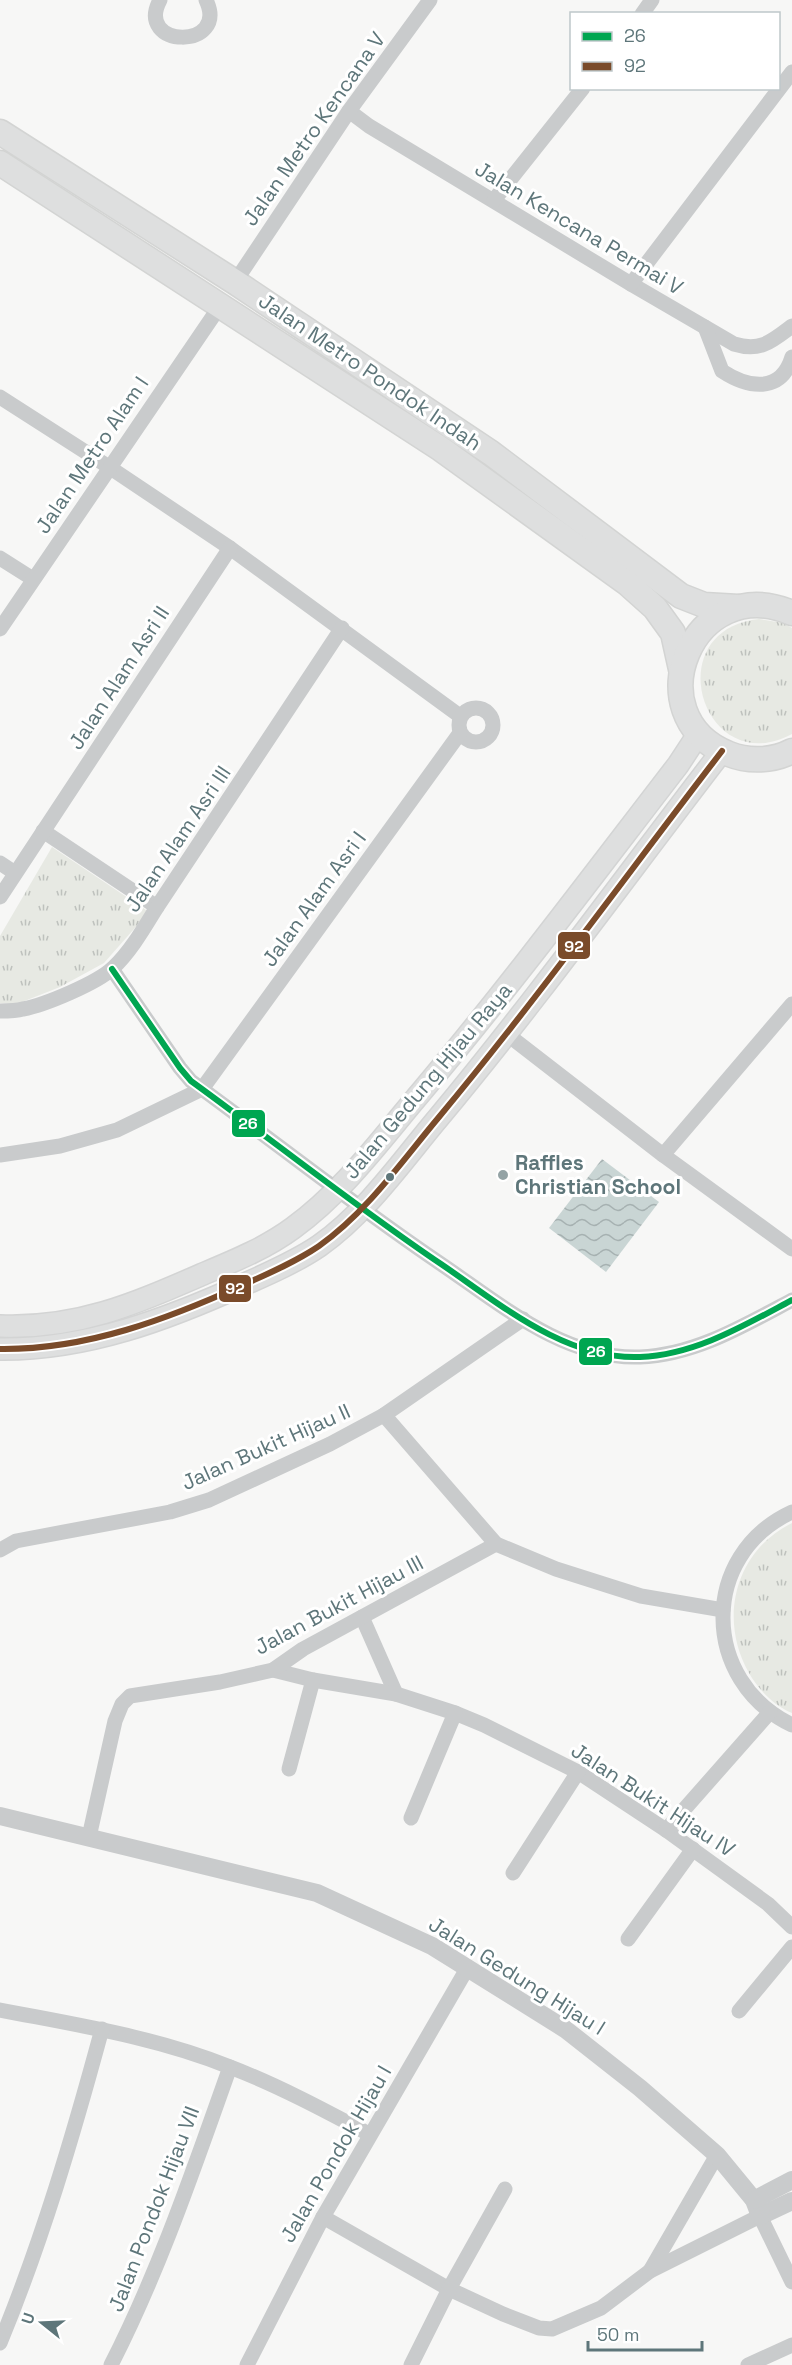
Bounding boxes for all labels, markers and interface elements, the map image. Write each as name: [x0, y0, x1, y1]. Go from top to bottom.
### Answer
legend: [570, 12, 780, 90]
text: 26: [624, 24, 646, 47]
street label: Jalan Metro Kencana V: [236, 26, 391, 231]
text: 92: [624, 54, 646, 77]
street label: Jalan Kencana Permai V: [470, 155, 688, 300]
street label: Jalan Metro Pondok Indah: [254, 287, 487, 456]
street label: Jalan Metro Alam I: [29, 371, 154, 539]
street label: Jalan Alam Asri II: [62, 601, 175, 755]
street label: Jalan Alam Asri III: [119, 760, 237, 917]
street label: Jalan Alam Asri I: [255, 826, 372, 972]
line badge: 92: [557, 931, 591, 960]
text: 92: [564, 936, 584, 957]
street label: Jalan Gedung Hijau Raya: [338, 977, 518, 1184]
line badge: 26: [231, 1109, 266, 1138]
text: 26: [238, 1113, 258, 1134]
place label: Raffles Christian School: [515, 1149, 681, 1200]
marker: Raffles Christian School: [496, 1168, 510, 1182]
unlabelled marker: [384, 1171, 396, 1183]
line badge: 92: [218, 1274, 252, 1303]
text: 92: [225, 1278, 245, 1299]
line badge: 26: [578, 1337, 613, 1366]
text: 26: [586, 1341, 606, 1362]
street label: Jalan Bukit Hijau II: [177, 1397, 354, 1496]
street label: Jalan Bukit Hijau III: [250, 1549, 428, 1660]
street label: Jalan Bukit Hijau IV: [566, 1737, 740, 1863]
street label: Jalan Gedung Hijau I: [424, 1910, 611, 2041]
street label: Jalan Pondok Hijau I: [274, 2060, 397, 2247]
street label: Jalan Pondok Hijau VII: [102, 2102, 205, 2315]
north arrow: [12, 2293, 72, 2353]
text: U: [17, 2310, 40, 2327]
scale bar: [588, 2314, 702, 2352]
text: 50 m: [597, 2323, 639, 2346]

